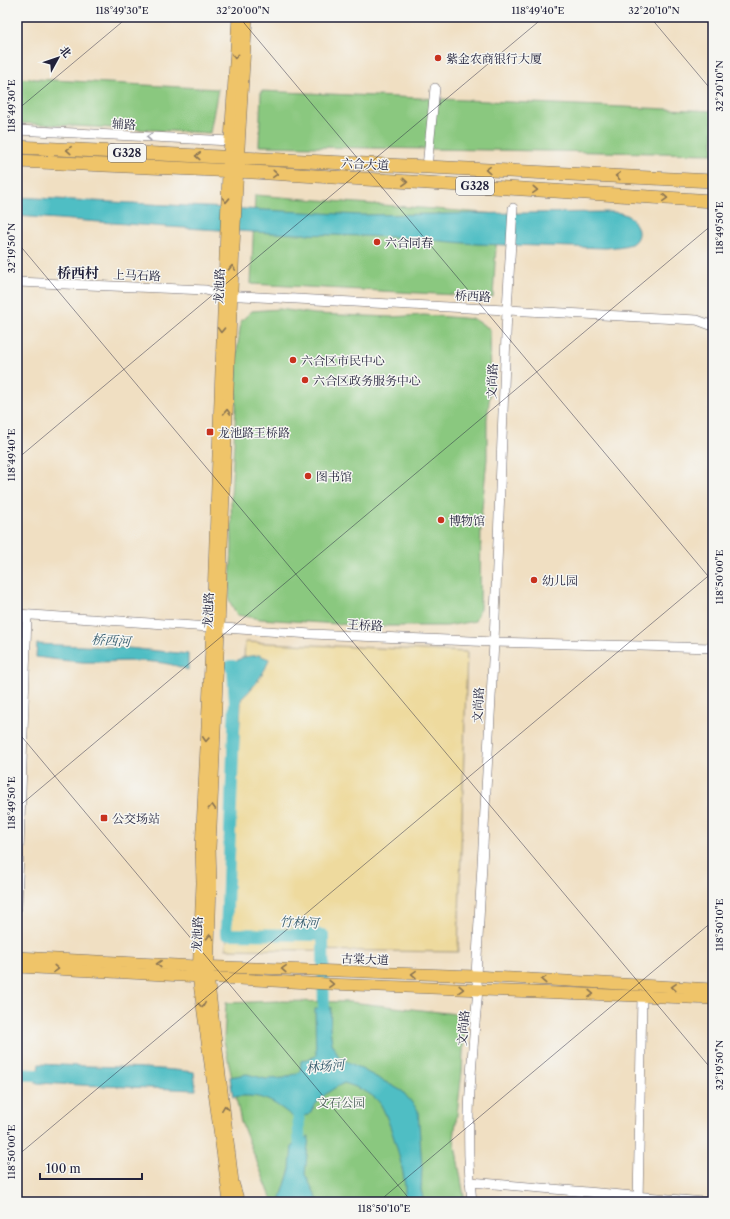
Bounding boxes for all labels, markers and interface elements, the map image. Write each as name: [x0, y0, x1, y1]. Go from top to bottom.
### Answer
text: 118°49'30"E: [95, 4, 149, 17]
text: 32°20'00"N: [216, 4, 270, 17]
text: 118°49'40"E: [512, 4, 565, 17]
text: 32°20'10"N: [628, 4, 680, 17]
north arrow: [38, 38, 78, 78]
text: 北: [57, 43, 75, 60]
place label: 紫金农商银行大厦: [446, 51, 542, 66]
one-way arrow: [231, 53, 240, 59]
marker: 紫金农商银行大厦: [433, 53, 443, 63]
text: 32°20'10"N: [713, 60, 726, 112]
text: 118°49'30"E: [5, 79, 18, 133]
street label: 辅路: [112, 116, 136, 132]
one-way arrow: [146, 133, 152, 142]
road number: G328: [108, 144, 146, 162]
one-way arrow: [66, 145, 72, 154]
one-way arrow: [195, 152, 201, 161]
street label: 六合大道: [341, 155, 389, 173]
one-way arrow: [485, 166, 491, 175]
one-way arrow: [272, 169, 278, 178]
one-way arrow: [615, 172, 621, 181]
one-way arrow: [402, 177, 408, 186]
road number: G328: [456, 177, 494, 195]
one-way arrow: [532, 186, 538, 194]
one-way arrow: [662, 194, 668, 203]
one-way arrow: [222, 197, 231, 203]
text: 118°49'50"E: [713, 201, 726, 255]
text: 32°19'50"N: [5, 223, 18, 273]
place label: 六合同春: [385, 235, 433, 250]
marker: 六合同春: [372, 237, 382, 247]
district label: 桥西村: [57, 264, 99, 282]
one-way arrow: [228, 265, 237, 271]
street label: 上马石路: [113, 267, 161, 283]
street label: 龙池路: [211, 268, 227, 304]
street label: 桥西路: [455, 288, 491, 304]
one-way arrow: [217, 327, 226, 333]
place label: 六合区市民中心: [301, 353, 385, 368]
marker: 六合区市民中心: [288, 355, 298, 365]
street label: 文尚路: [484, 363, 500, 399]
place label: 六合区政务服务中心: [313, 373, 421, 388]
marker: 六合区政务服务中心: [300, 375, 310, 385]
one-way arrow: [223, 409, 232, 415]
place label: 龙池路王桥路: [218, 425, 290, 440]
marker: 龙池路王桥路: [205, 427, 215, 437]
text: 118°49'40"E: [5, 428, 18, 481]
place label: 图书馆: [316, 469, 352, 484]
marker: 图书馆: [303, 471, 313, 481]
place label: 博物馆: [449, 513, 485, 528]
marker: 博物馆: [436, 515, 446, 525]
text: 118°50'00"E: [713, 549, 726, 604]
place label: 幼儿园: [542, 573, 578, 588]
marker: 幼儿园: [529, 575, 539, 585]
street label: 龙池路: [200, 592, 216, 628]
street label: 王桥路: [347, 617, 383, 633]
water label: 桥西河: [91, 631, 133, 649]
street label: 文尚路: [470, 687, 486, 723]
one-way arrow: [202, 736, 211, 742]
text: 118°49'50"E: [5, 776, 18, 830]
one-way arrow: [207, 804, 216, 810]
place label: 公交场站: [112, 811, 160, 826]
marker: 公交场站: [99, 813, 109, 823]
text: 118°50'10"E: [713, 899, 726, 951]
water label: 竹林河: [279, 913, 321, 931]
street label: 龙池路: [189, 916, 205, 952]
one-way arrow: [205, 934, 214, 940]
street label: 古棠大道: [341, 951, 389, 967]
one-way arrow: [156, 960, 162, 969]
one-way arrow: [53, 964, 59, 973]
one-way arrow: [281, 965, 287, 974]
one-way arrow: [411, 970, 417, 978]
one-way arrow: [541, 975, 547, 984]
one-way arrow: [328, 980, 334, 988]
one-way arrow: [671, 982, 677, 991]
one-way arrow: [458, 984, 464, 993]
one-way arrow: [588, 990, 594, 998]
one-way arrow: [197, 1002, 206, 1008]
street label: 文尚路: [454, 1009, 472, 1047]
text: 32°19'50"N: [713, 1040, 726, 1090]
water label: 林场河: [305, 1056, 347, 1076]
park label: 文石公园: [317, 1095, 365, 1110]
one-way arrow: [221, 1105, 230, 1111]
text: 118°50'00"E: [5, 1124, 18, 1179]
scale bar: [40, 1155, 142, 1181]
text: 100 m: [46, 1161, 81, 1176]
text: 118°50'10"E: [358, 1202, 410, 1215]

